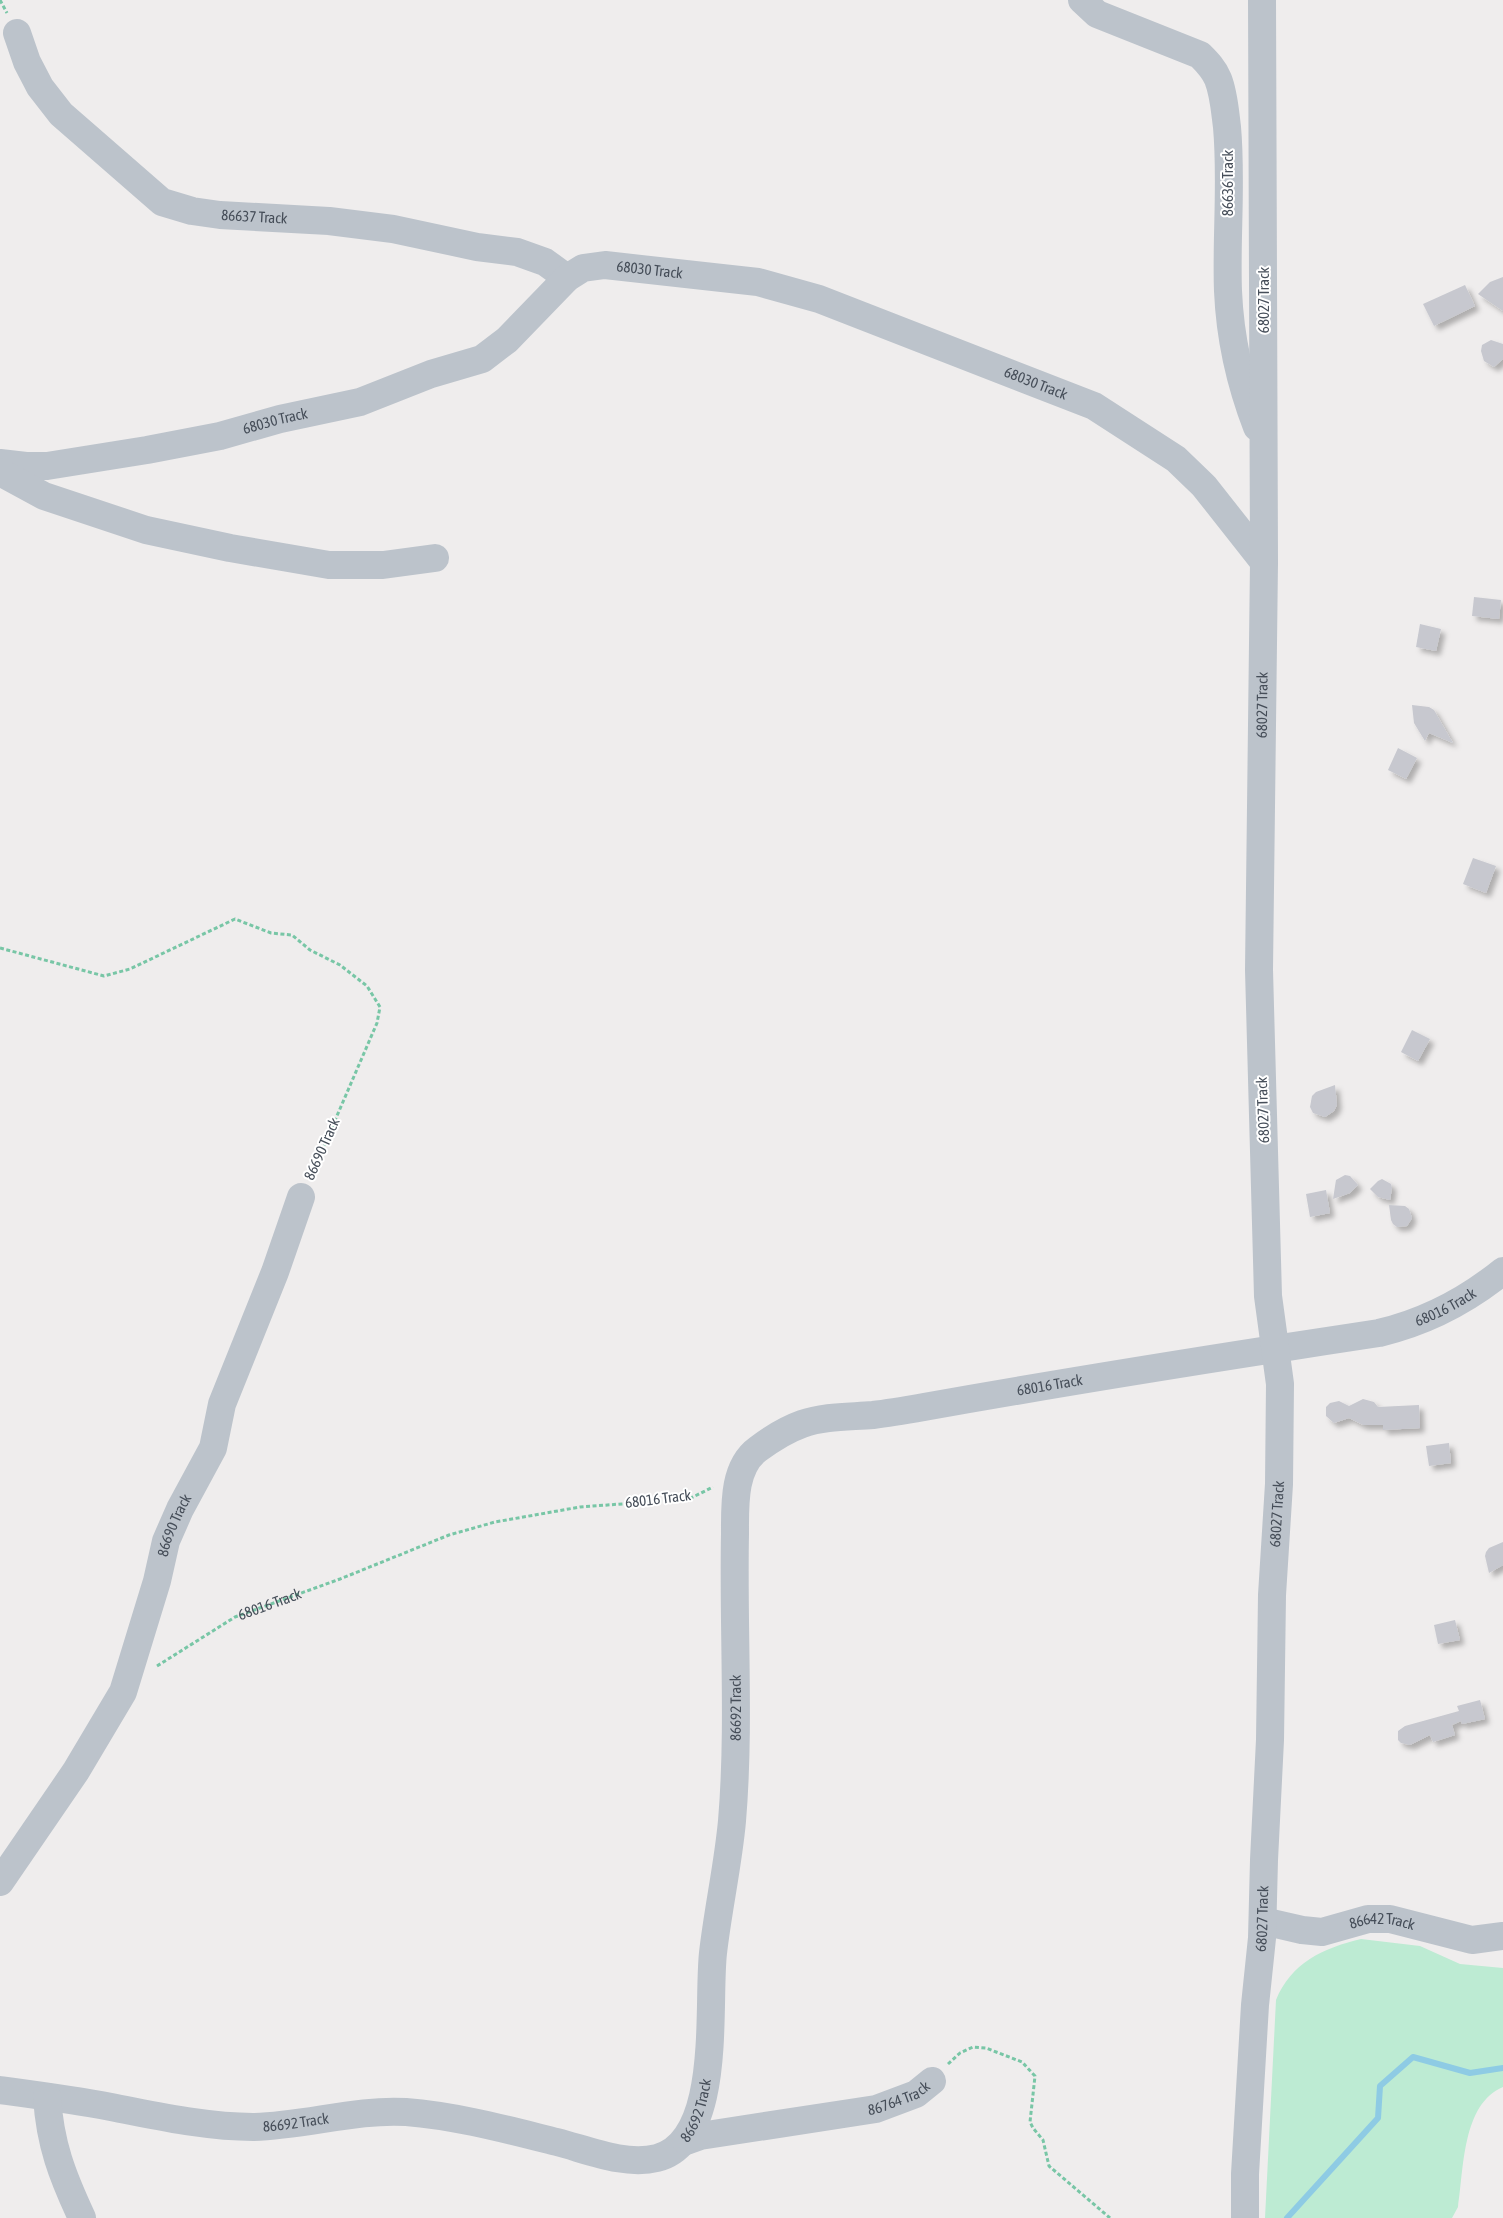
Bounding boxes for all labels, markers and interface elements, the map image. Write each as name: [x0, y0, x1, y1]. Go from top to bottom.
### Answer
street label: 86636 Track: [1219, 149, 1236, 216]
street label: 86637 Track: [221, 206, 288, 227]
street label: 68030 Track: [616, 257, 684, 282]
street label: 68027 Track: [1255, 266, 1272, 333]
street label: 68030 Track: [1002, 363, 1070, 403]
street label: 68030 Track: [241, 404, 309, 437]
street label: 68027 Track: [1253, 671, 1271, 738]
street label: 68027 Track: [1253, 1076, 1272, 1143]
street label: 86690 Track: [300, 1115, 343, 1183]
street label: 68016 Track: [1412, 1284, 1479, 1329]
street label: 68016 Track: [1015, 1371, 1084, 1399]
street label: 68027 Track: [1266, 1480, 1287, 1548]
street label: 68016 Track: [624, 1486, 692, 1511]
street label: 86690 Track: [154, 1491, 195, 1558]
street label: 68016 Track: [235, 1585, 304, 1623]
street label: 86692 Track: [727, 1674, 744, 1741]
street label: 68027 Track: [1252, 1885, 1271, 1953]
street label: 86642 Track: [1347, 1910, 1417, 1933]
street label: 86692 Track: [677, 2077, 714, 2145]
street label: 86764 Track: [867, 2077, 933, 2118]
street label: 86692 Track: [262, 2109, 330, 2135]

